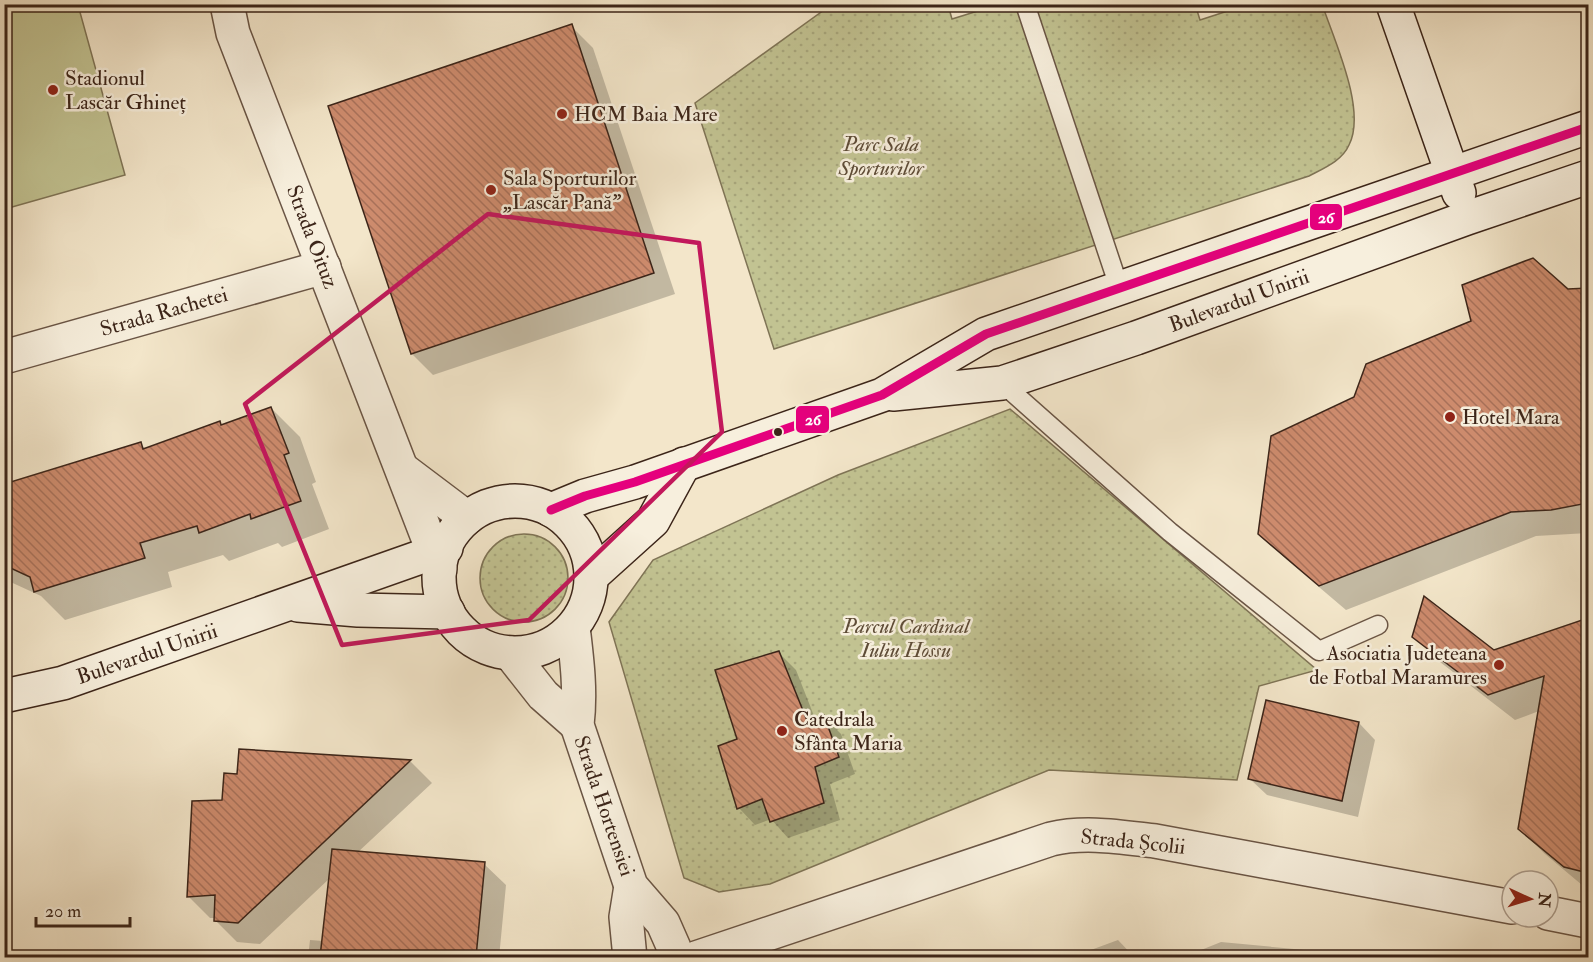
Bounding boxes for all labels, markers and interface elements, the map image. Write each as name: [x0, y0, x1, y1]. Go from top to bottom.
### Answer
place label: Stadionul Lascăr Ghineț: [65, 65, 186, 116]
marker: Stadionul Lascăr Ghineț: [46, 83, 60, 97]
place label: HCM Baia Mare: [574, 101, 718, 128]
marker: HCM Baia Mare: [555, 107, 569, 121]
park label: Parc Sala Sporturilor: [837, 131, 925, 182]
place label: Sala Sporturilor „Lascăr Pană”: [502, 165, 636, 216]
street label: Strada Oituz: [280, 181, 344, 293]
marker: Sala Sporturilor „Lascăr Pană”: [484, 183, 498, 197]
line badge: 26: [1309, 203, 1343, 231]
text: 26: [1318, 208, 1336, 228]
street label: Bulevardul Unirii: [1165, 263, 1313, 339]
street label: Strada Rachetei: [97, 281, 231, 343]
place label: Hotel Mara: [1462, 404, 1560, 431]
line badge: 26: [795, 405, 830, 434]
text: 26: [805, 410, 823, 430]
marker: Hotel Mara: [1443, 410, 1457, 424]
unlabelled marker: [772, 426, 784, 438]
park label: Parcul Cardinal Iuliu Hossu: [842, 613, 971, 664]
street label: Bulevardul Unirii: [73, 617, 222, 691]
place label: Asociatia Judeteana de Fotbal Maramures: [1309, 640, 1487, 691]
marker: Asociatia Judeteana de Fotbal Maramures: [1492, 658, 1506, 672]
place label: Catedrala Sfânta Maria: [794, 706, 903, 757]
marker: Catedrala Sfânta Maria: [775, 724, 789, 738]
street label: Strada Hortensiei: [567, 732, 641, 880]
street label: Strada Școlii: [1079, 823, 1187, 861]
north arrow: [1500, 869, 1560, 929]
scale bar: [36, 890, 130, 928]
text: N: [1533, 891, 1555, 908]
text: 20 m: [45, 900, 81, 923]

